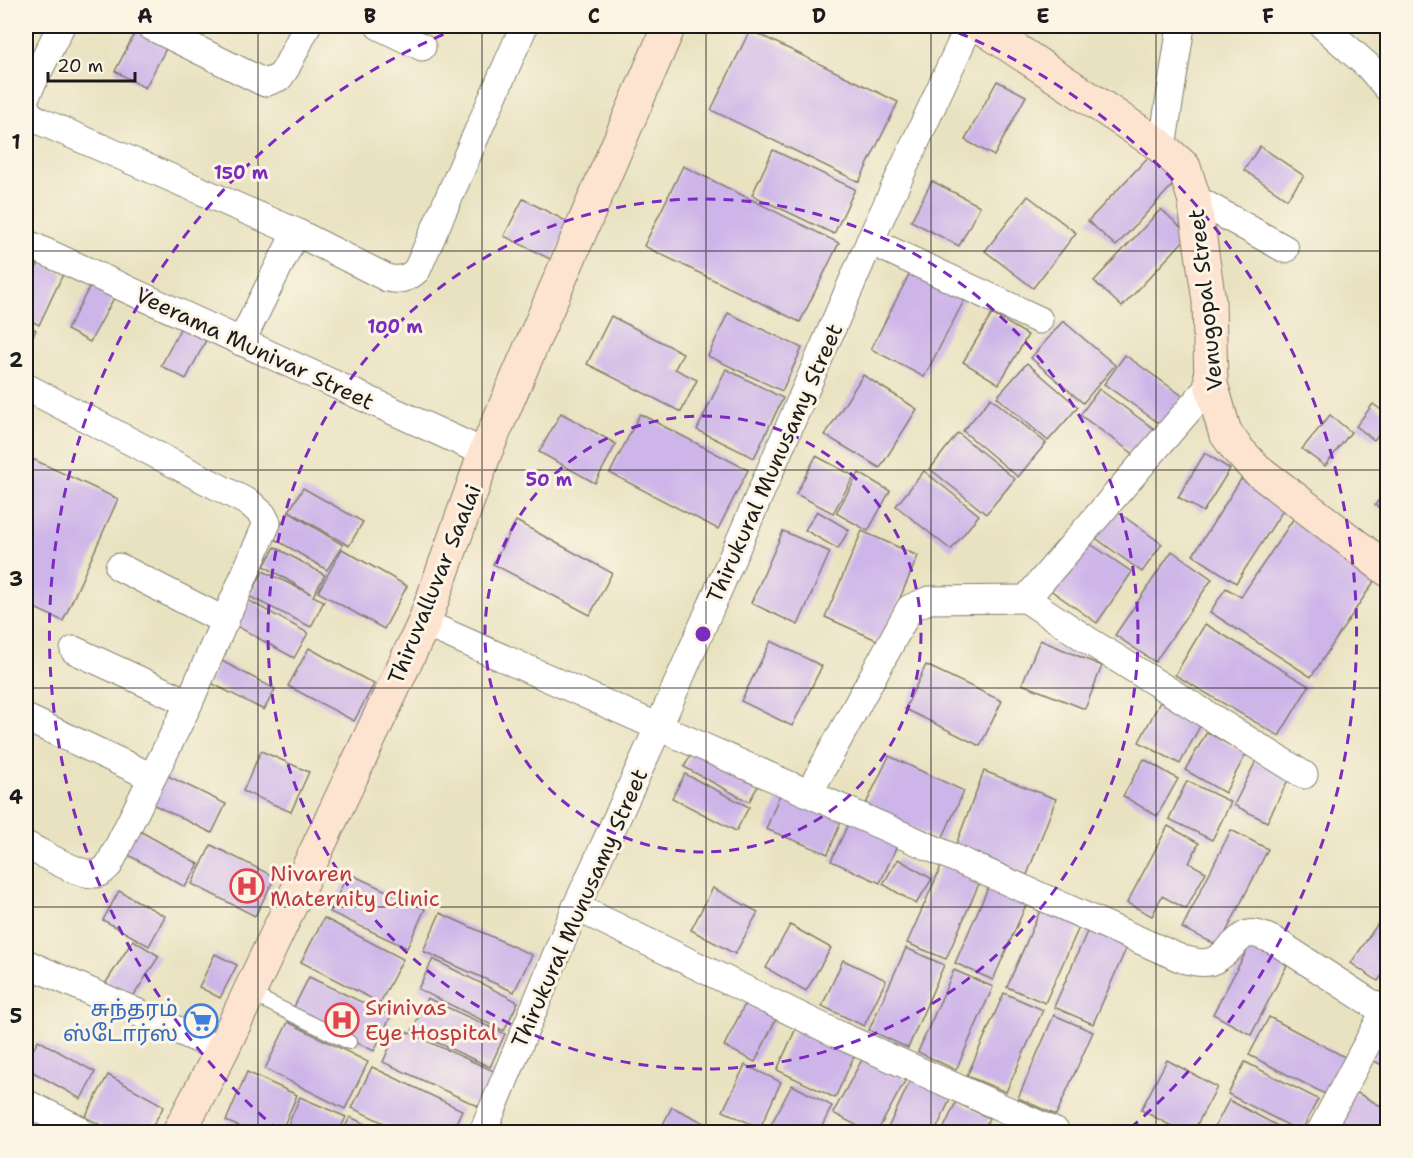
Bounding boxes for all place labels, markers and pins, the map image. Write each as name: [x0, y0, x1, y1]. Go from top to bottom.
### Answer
centre of rings: [693, 624, 713, 644]
place label: Nivaren Maternity Clinic: [270, 859, 440, 913]
hospital icon: Nivaren Maternity Clinic: [229, 868, 265, 904]
place label: Srinivas Eye Hospital: [365, 993, 498, 1047]
place label: சுந்தரம் ஸ்டோர்ஸ்: [63, 994, 178, 1048]
hospital icon: Srinivas Eye Hospital: [324, 1002, 360, 1038]
supermarket icon: சுந்தரம் ஸ்டோர்ஸ்: [183, 1003, 219, 1039]

